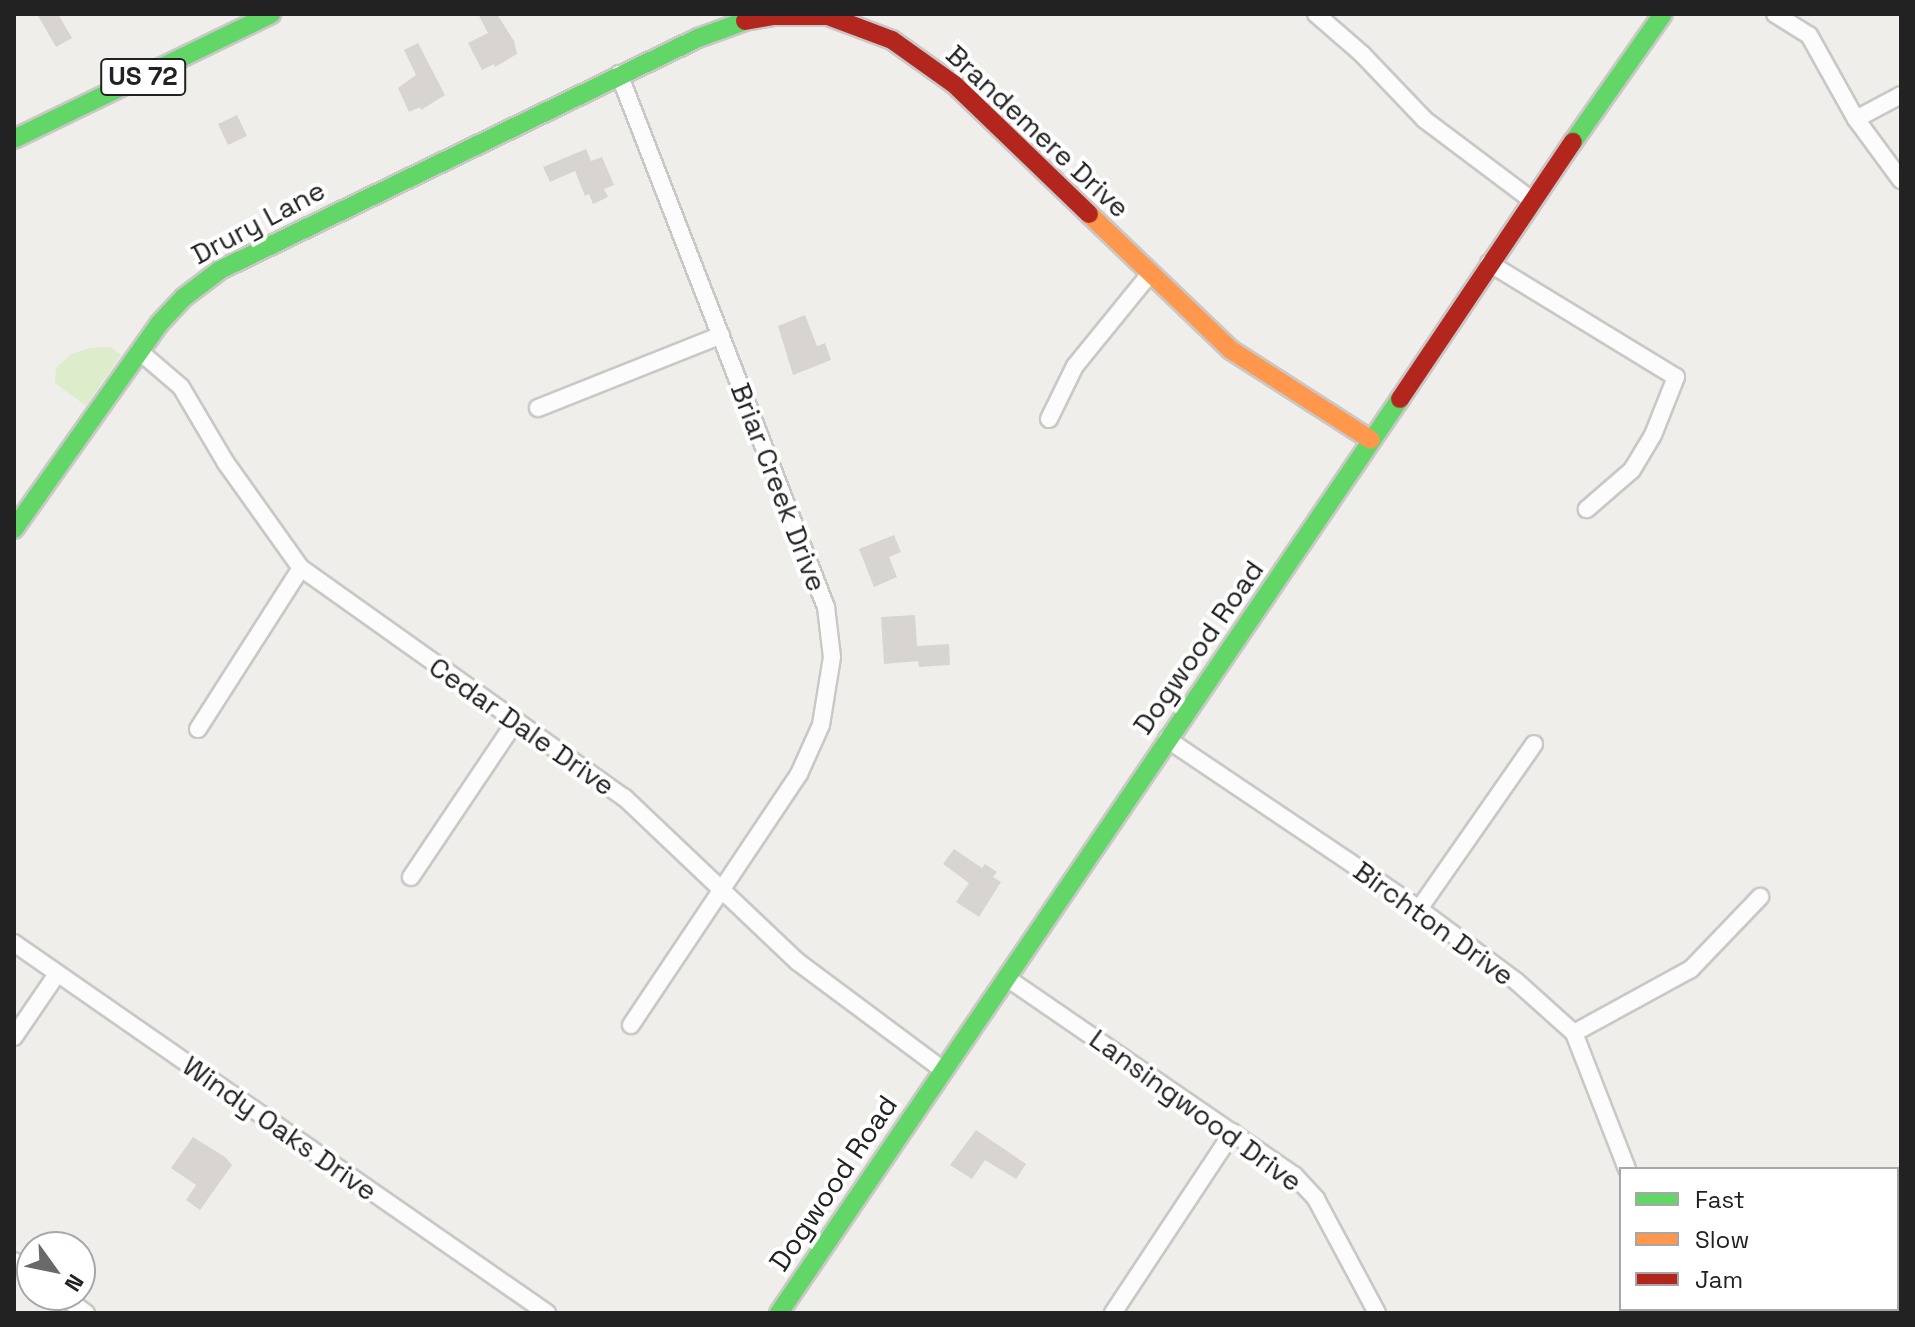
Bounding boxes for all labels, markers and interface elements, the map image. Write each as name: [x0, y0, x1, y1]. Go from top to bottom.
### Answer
street label: Brandemere Drive: [940, 38, 1136, 224]
road number: US 72: [99, 55, 187, 99]
street label: Drury Lane: [186, 173, 330, 271]
street label: Briar Creek Drive: [724, 378, 834, 596]
street label: Dogwood Road: [1126, 554, 1270, 740]
street label: Cedar Dale Drive: [423, 649, 621, 803]
street label: Birchton Drive: [1347, 854, 1521, 992]
street label: Lansingwood Drive: [1083, 1022, 1309, 1198]
street label: Windy Oaks Drive: [176, 1048, 384, 1208]
street label: Dogwood Road: [762, 1089, 904, 1277]
legend: [1619, 1167, 1899, 1311]
text: Fast: [1695, 1184, 1745, 1215]
text: Slow: [1695, 1224, 1749, 1255]
north arrow: [16, 1231, 96, 1311]
text: Jam: [1695, 1264, 1743, 1295]
text: N: [59, 1269, 90, 1297]

